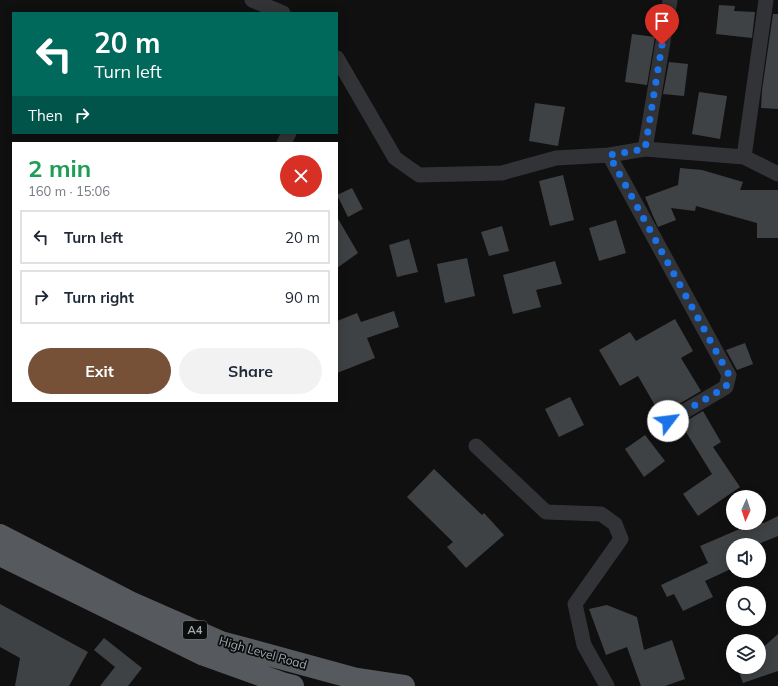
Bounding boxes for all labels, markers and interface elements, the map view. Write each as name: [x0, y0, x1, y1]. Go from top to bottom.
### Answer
pin: [645, 4, 679, 45]
icon: arrive: [651, 10, 673, 32]
text: 20 m: [94, 25, 160, 60]
icon: left: [28, 28, 80, 80]
text: Turn left: [94, 60, 162, 83]
icon: right: [71, 104, 93, 126]
text: Then: [28, 106, 63, 125]
text: 2 min: [28, 153, 91, 183]
button: close: [280, 155, 322, 197]
text: 160 m · 15:06: [28, 183, 110, 199]
icon: left: [30, 226, 52, 248]
text: Turn left: [64, 228, 123, 247]
text: 20 m: [285, 228, 320, 247]
icon: right: [30, 286, 52, 308]
text: Turn right: [64, 288, 134, 307]
text: 90 m: [285, 288, 320, 307]
button: Exit: [28, 348, 171, 394]
button: Share: [179, 348, 322, 394]
position arrow: [647, 400, 689, 442]
north arrow: [726, 490, 766, 530]
map controls: [726, 490, 766, 674]
button: sound: [726, 538, 766, 578]
button: search: [726, 586, 766, 626]
road number: A4: [183, 621, 207, 639]
street label: High Level Road: [218, 633, 309, 672]
button: layers: [726, 634, 766, 674]

